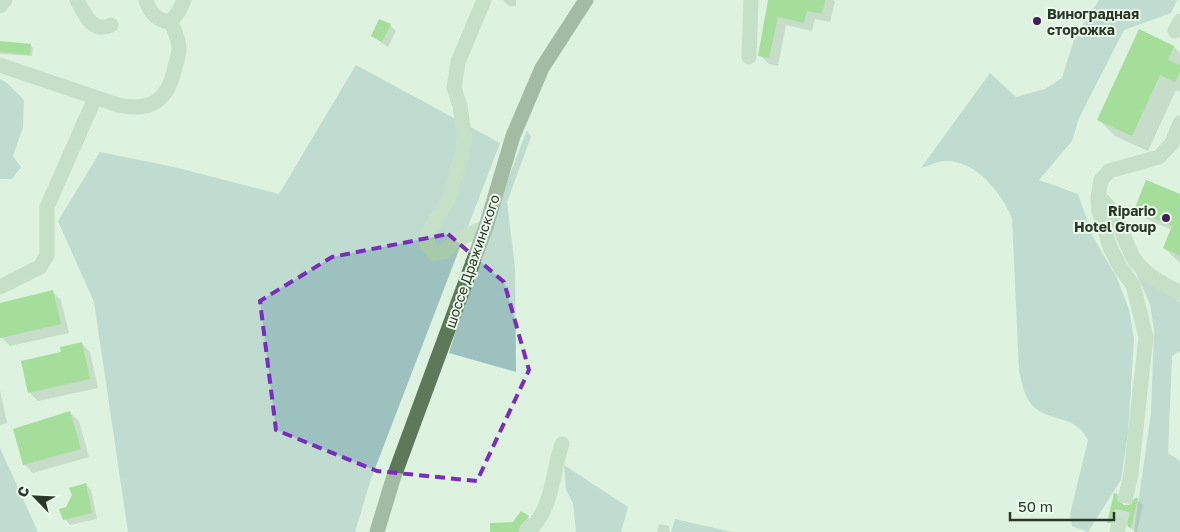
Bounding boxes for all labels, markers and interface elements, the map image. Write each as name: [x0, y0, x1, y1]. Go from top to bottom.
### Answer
place label: Виноградная сторожка: [1047, 5, 1139, 38]
marker: Виноградная сторожка: [1031, 15, 1043, 27]
street label: шоссе Дражинского: [441, 192, 503, 330]
place label: Ripario Hotel Group: [1074, 202, 1156, 235]
marker: Ripario Hotel Group: [1160, 212, 1172, 224]
north arrow: [10, 472, 60, 522]
text: С: [13, 483, 32, 500]
scale bar: [1010, 490, 1114, 522]
text: 50 m: [1018, 497, 1053, 515]

